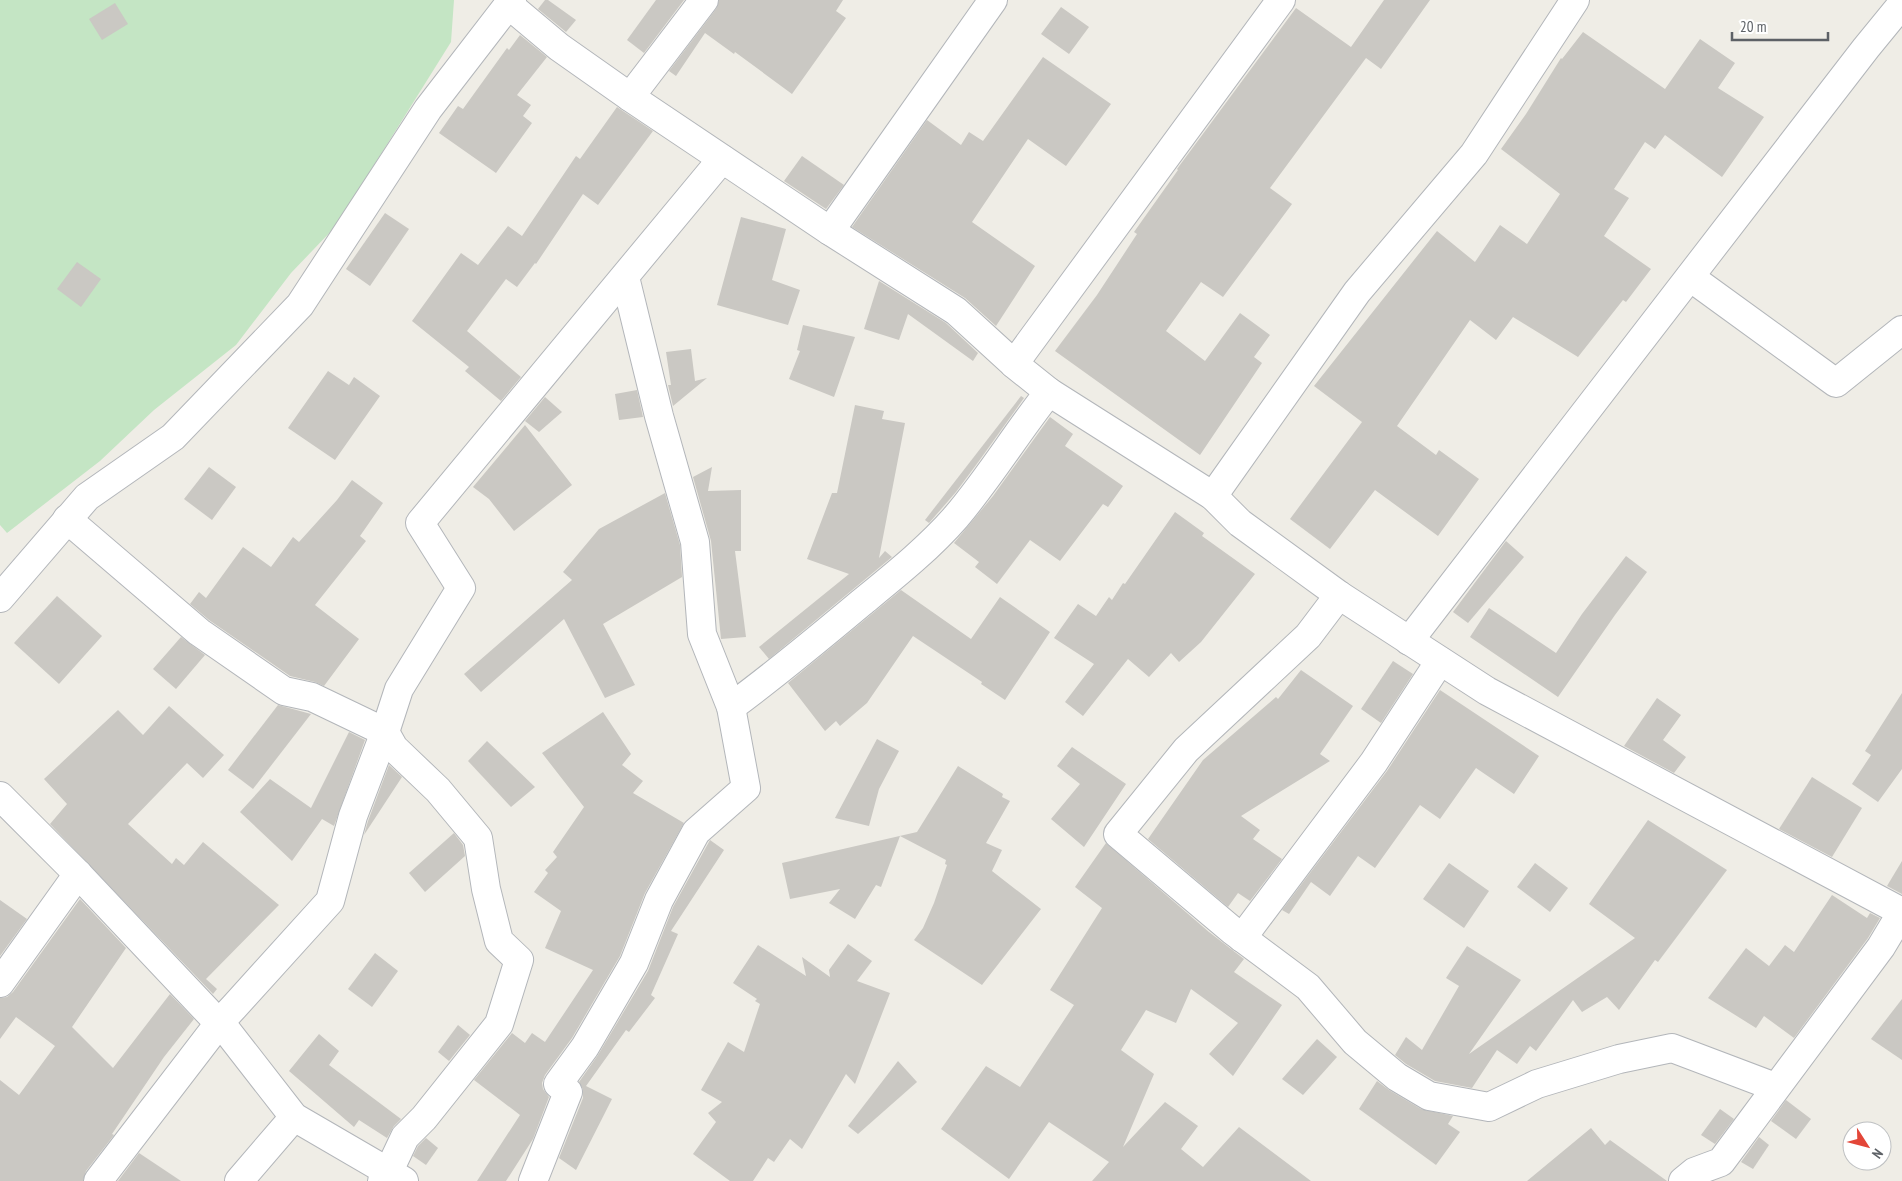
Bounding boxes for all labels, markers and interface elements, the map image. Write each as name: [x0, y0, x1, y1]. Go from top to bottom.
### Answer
scale bar: [1732, 10, 1828, 42]
text: 20 m: [1740, 17, 1766, 36]
north arrow: [1842, 1121, 1892, 1171]
text: N: [1868, 1145, 1887, 1162]

